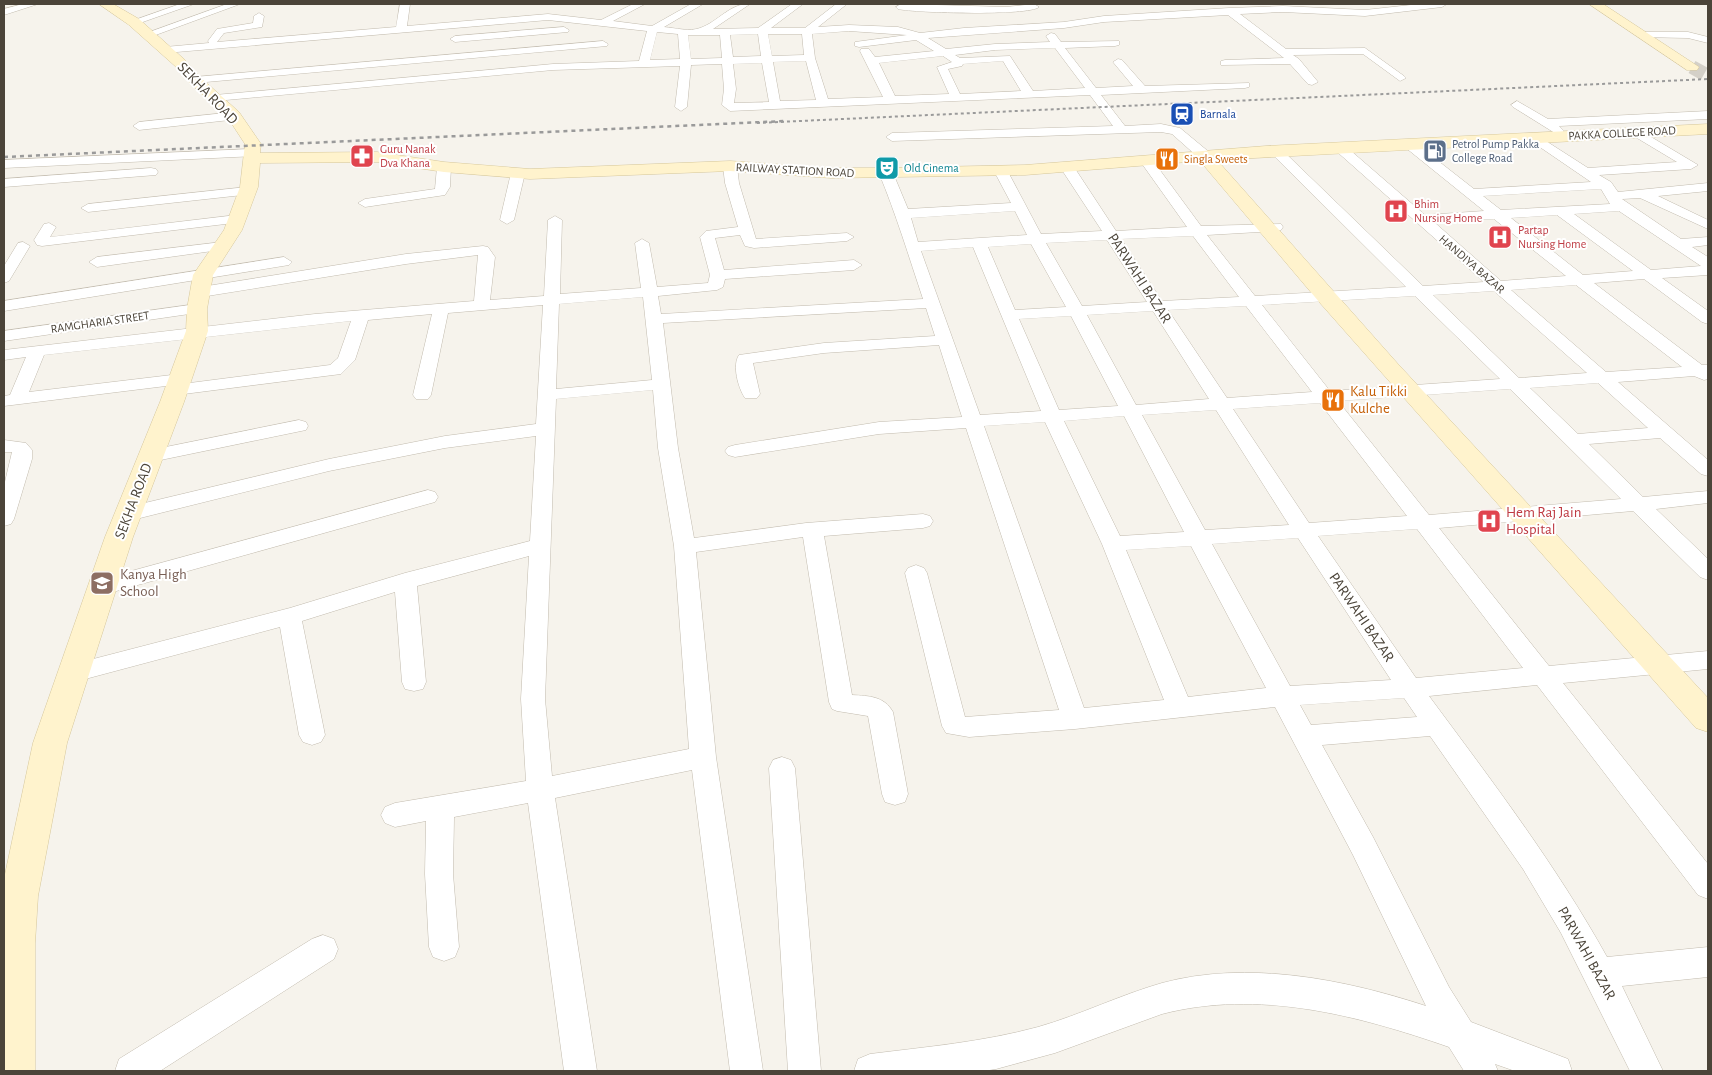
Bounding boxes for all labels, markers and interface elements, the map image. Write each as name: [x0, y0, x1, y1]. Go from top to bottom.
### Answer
street label: SEKHA ROAD: [175, 59, 241, 127]
station icon: Barnala: [1169, 101, 1195, 127]
place label: Barnala: [1200, 108, 1236, 120]
street label: PAKKA COLLEGE ROAD: [1568, 124, 1676, 142]
fuel station icon: Petrol Pump Pakka College Road: [1422, 138, 1448, 164]
place label: Petrol Pump Pakka College Road: [1452, 138, 1540, 164]
pharmacy icon: Guru Nanak Dva Khana: [349, 143, 375, 169]
place label: Guru Nanak Dva Khana: [380, 143, 436, 169]
restaurant icon: Singla Sweets: [1154, 146, 1180, 172]
place label: Singla Sweets: [1184, 153, 1248, 165]
theatre icon: Old Cinema: [874, 155, 900, 181]
street label: RAILWAY STATION ROAD: [735, 161, 855, 179]
place label: Old Cinema: [904, 162, 959, 174]
hospital icon: Bhim Nursing Home: [1383, 198, 1409, 224]
place label: Bhim Nursing Home: [1414, 198, 1482, 224]
hospital icon: Partap Nursing Home: [1487, 224, 1513, 250]
place label: Partap Nursing Home: [1518, 224, 1586, 250]
street label: PARWAHI BAZAR: [1105, 231, 1174, 326]
street label: HANDIYA BAZAR: [1437, 232, 1507, 296]
street label: RAMGHARIA STREET: [50, 309, 150, 335]
place label: Kalu Tikki Kulche: [1350, 384, 1407, 416]
restaurant icon: Kalu Tikki Kulche: [1320, 387, 1346, 413]
street label: SEKHA ROAD: [112, 461, 155, 541]
place label: Hem Raj Jain Hospital: [1506, 505, 1581, 537]
hospital icon: Hem Raj Jain Hospital: [1476, 508, 1502, 534]
place label: Kanya High School: [120, 567, 187, 599]
school or university icon: Kanya High School: [89, 570, 115, 596]
street label: PARWAHI BAZAR: [1326, 570, 1397, 665]
street label: PARWAHI BAZAR: [1555, 904, 1618, 1002]

